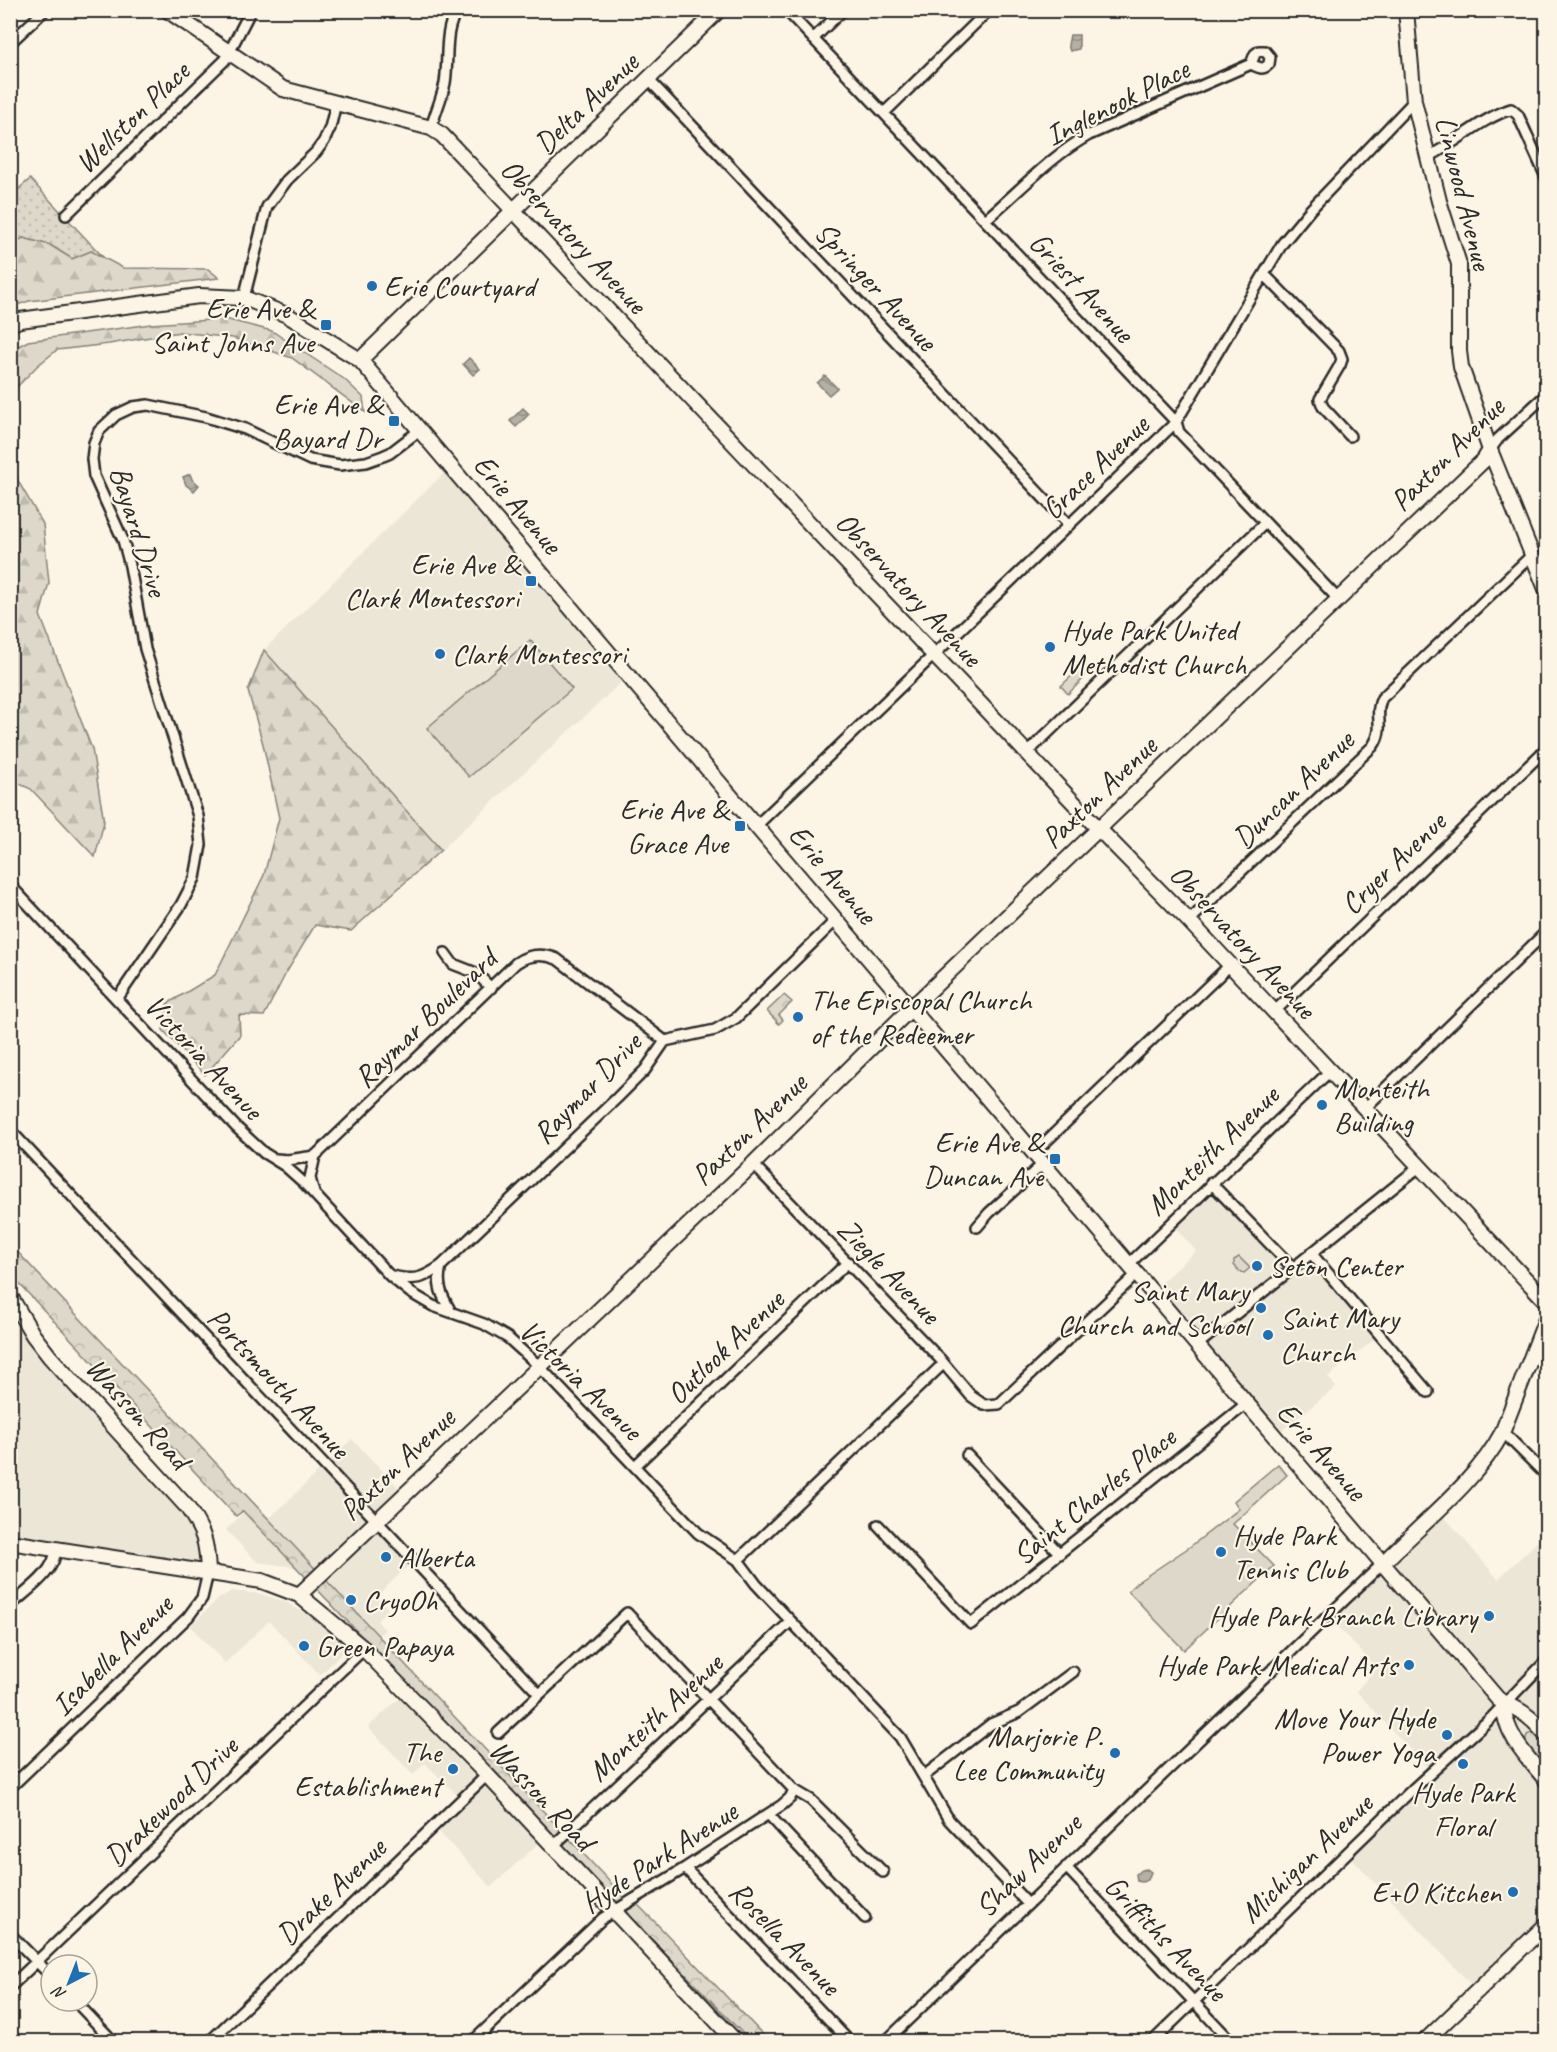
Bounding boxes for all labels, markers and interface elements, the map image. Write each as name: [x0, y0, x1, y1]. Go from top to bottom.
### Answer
street label: Delta Avenue: [526, 42, 648, 162]
street label: Inglenook Place: [1039, 49, 1197, 154]
street label: Wellston Place: [67, 51, 199, 181]
street label: Linwood Avenue: [1427, 112, 1502, 276]
street label: Observatory Avenue: [492, 150, 657, 323]
street label: Springer Avenue: [806, 213, 947, 360]
street label: Griest Avenue: [1021, 224, 1144, 352]
place label: Erie Courtyard: [384, 267, 539, 305]
marker: Erie Courtyard: [365, 279, 379, 293]
place label: Erie Ave & Saint Johns Ave: [151, 289, 317, 361]
marker: Erie Ave & Saint Johns Ave: [319, 318, 333, 332]
place label: Erie Ave & Bayard Dr: [273, 385, 385, 457]
street label: Paxton Avenue: [1382, 387, 1514, 519]
street label: Grace Avenue: [1033, 405, 1158, 527]
marker: Erie Ave & Bayard Dr: [387, 414, 401, 428]
street label: Erie Avenue: [465, 446, 572, 563]
street label: Bayard Drive: [101, 461, 177, 603]
street label: Observatory Avenue: [827, 503, 992, 676]
place label: Erie Ave & Clark Montessori: [345, 545, 522, 617]
marker: Erie Ave & Clark Montessori: [524, 574, 538, 588]
place label: Hyde Park United Methodist Church: [1062, 611, 1247, 683]
place label: Clark Montessori: [452, 635, 630, 673]
marker: Hyde Park United Methodist Church: [1043, 640, 1057, 654]
marker: Clark Montessori: [433, 647, 447, 661]
street label: Duncan Avenue: [1224, 720, 1363, 856]
street label: Paxton Avenue: [1033, 726, 1166, 856]
place label: Erie Ave & Grace Ave: [620, 790, 731, 862]
street label: Cryer Avenue: [1332, 802, 1455, 922]
street label: Erie Avenue: [780, 816, 887, 933]
marker: Erie Ave & Grace Ave: [733, 819, 747, 833]
street label: Observatory Avenue: [1161, 855, 1326, 1028]
street label: Raymar Boulevard: [346, 937, 507, 1096]
place label: The Episcopal Church of the Redeemer: [810, 981, 1034, 1053]
street label: Victoria Avenue: [136, 987, 273, 1129]
marker: The Episcopal Church of the Redeemer: [791, 1010, 805, 1024]
street label: Raymar Drive: [524, 1023, 651, 1152]
street label: Paxton Avenue: [683, 1063, 816, 1193]
place label: Monteith Building: [1334, 1069, 1431, 1141]
street label: Monteith Avenue: [1137, 1075, 1288, 1223]
marker: Monteith Building: [1315, 1098, 1329, 1112]
place label: Erie Ave & Duncan Ave: [923, 1123, 1046, 1195]
marker: Erie Ave & Duncan Ave: [1048, 1152, 1062, 1166]
street label: Ziegle Avenue: [829, 1210, 950, 1334]
place label: Seton Center: [1269, 1247, 1404, 1285]
marker: Seton Center: [1250, 1259, 1264, 1273]
place label: Saint Mary Church and School: [1058, 1272, 1254, 1344]
street label: Outlook Avenue: [658, 1280, 794, 1413]
place label: Saint Mary Church: [1280, 1299, 1401, 1371]
street label: Portsmouth Avenue: [199, 1300, 360, 1468]
marker: Saint Mary Church and School: [1254, 1301, 1268, 1315]
street label: Victoria Avenue: [511, 1312, 652, 1450]
marker: Saint Mary Church: [1261, 1328, 1275, 1342]
street label: Wasson Road: [78, 1349, 201, 1480]
street label: Erie Avenue: [1269, 1394, 1377, 1510]
street label: Paxton Avenue: [331, 1398, 464, 1528]
street label: Saint Charles Place: [1005, 1417, 1185, 1573]
place label: Hyde Park Tennis Club: [1233, 1516, 1349, 1588]
place label: Alberta: [398, 1538, 476, 1576]
marker: Hyde Park Tennis Club: [1214, 1545, 1228, 1559]
marker: Alberta: [379, 1550, 393, 1564]
place label: CryoOh: [363, 1581, 438, 1619]
street label: Isabella Avenue: [43, 1585, 182, 1724]
marker: CryoOh: [344, 1593, 358, 1607]
place label: Hyde Park Branch Library: [1208, 1597, 1480, 1635]
marker: Hyde Park Branch Library: [1482, 1609, 1496, 1623]
place label: Green Papaya: [316, 1627, 455, 1665]
marker: Green Papaya: [297, 1639, 311, 1653]
street label: Monteith Avenue: [579, 1643, 732, 1789]
place label: Hyde Park Medical Arts: [1157, 1646, 1400, 1684]
marker: Hyde Park Medical Arts: [1402, 1658, 1416, 1672]
place label: Move Your Hyde Power Yoga: [1274, 1699, 1437, 1771]
place label: Marjorie P. Lee Community: [953, 1717, 1105, 1789]
street label: Drakewood Drive: [96, 1726, 247, 1874]
marker: Move Your Hyde Power Yoga: [1440, 1728, 1454, 1742]
street label: Wasson Road: [481, 1732, 606, 1861]
place label: The Establishment: [294, 1733, 445, 1805]
marker: Marjorie P. Lee Community: [1108, 1746, 1122, 1760]
marker: Hyde Park Floral: [1456, 1757, 1470, 1771]
marker: The Establishment: [446, 1762, 460, 1776]
place label: Hyde Park Floral: [1412, 1773, 1516, 1845]
street label: Michigan Avenue: [1232, 1784, 1382, 1931]
street label: Hyde Park Avenue: [574, 1791, 746, 1922]
street label: Shaw Avenue: [967, 1803, 1091, 1925]
street label: Drake Avenue: [268, 1828, 396, 1953]
street label: Griffiths Avenue: [1096, 1867, 1237, 2011]
street label: Rosella Avenue: [721, 1873, 851, 2005]
place label: E+O Kitchen: [1371, 1873, 1502, 1911]
marker: E+O Kitchen: [1506, 1885, 1520, 1899]
north arrow: [39, 1953, 99, 2013]
text: N: [47, 1981, 70, 2004]

